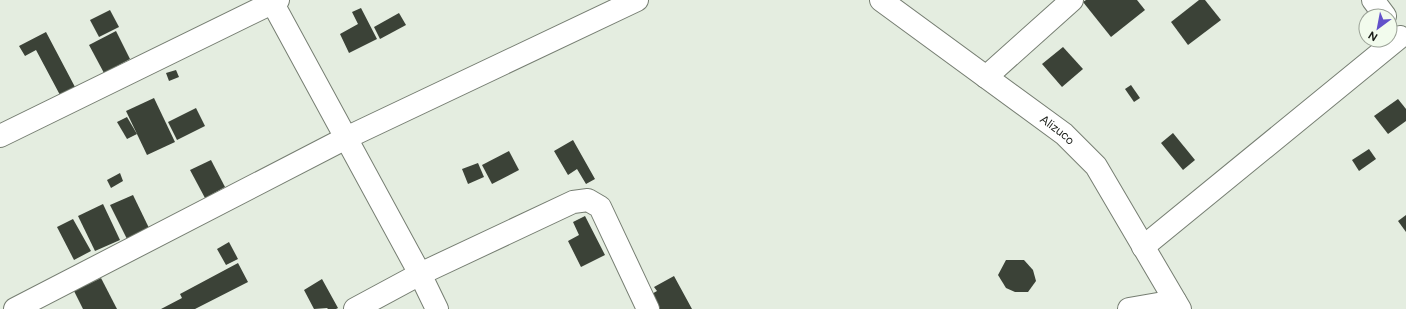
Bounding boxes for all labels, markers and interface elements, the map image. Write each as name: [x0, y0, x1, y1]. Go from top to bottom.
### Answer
north arrow: [1358, 8, 1398, 48]
text: N: [1366, 28, 1380, 44]
street label: Alizuco: [1038, 112, 1077, 147]

